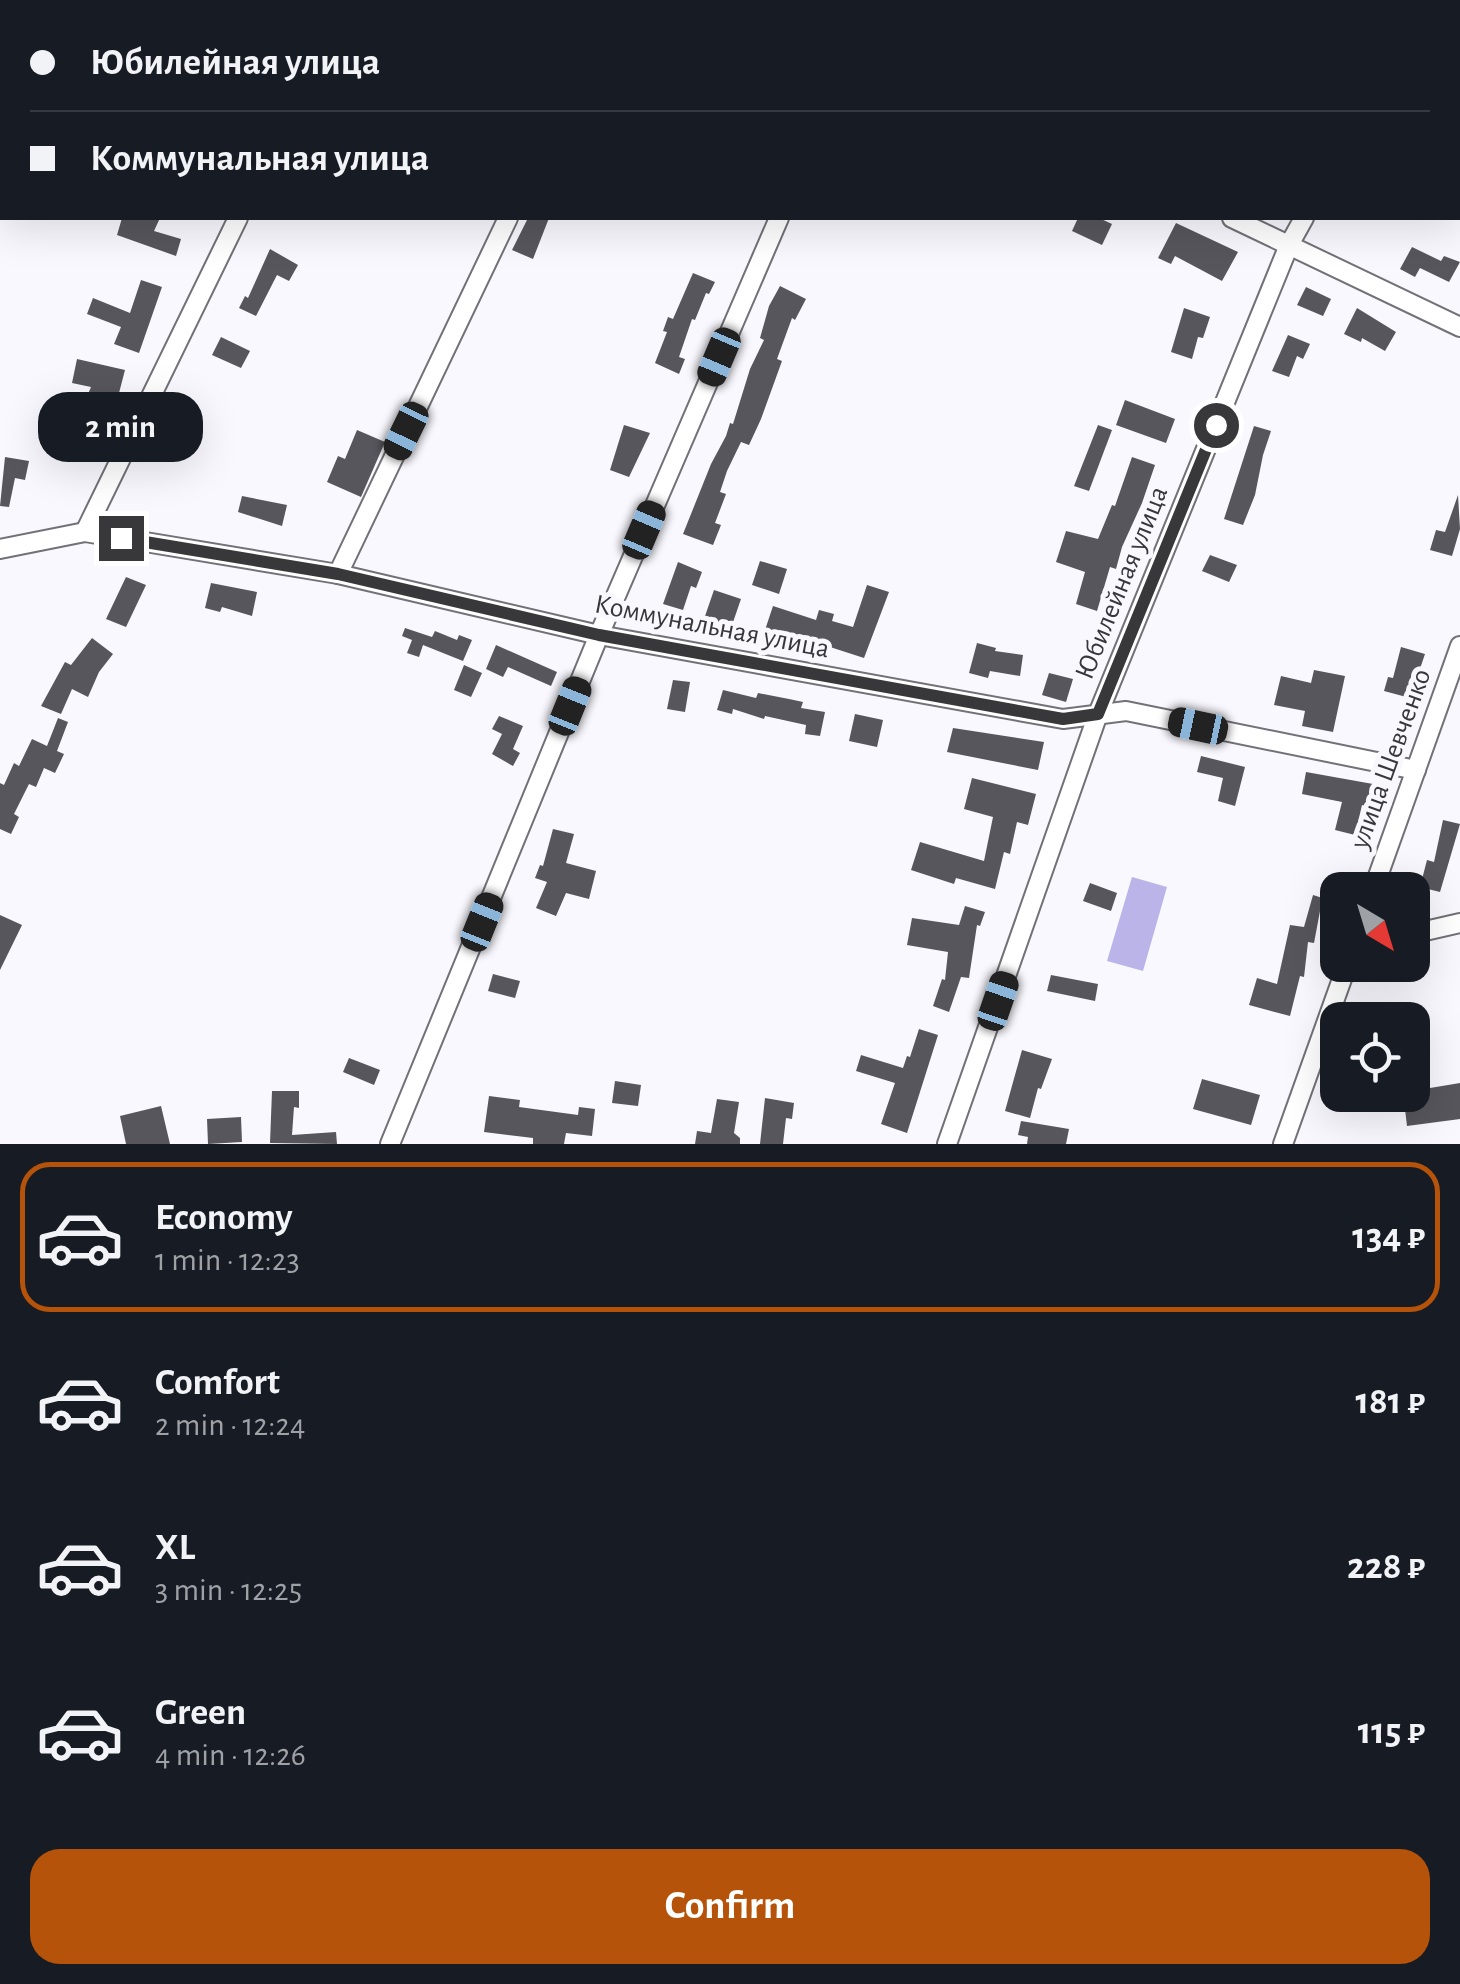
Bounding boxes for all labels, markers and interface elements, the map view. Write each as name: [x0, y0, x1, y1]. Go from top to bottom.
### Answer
text: Юбилейная улица: [90, 44, 380, 82]
text: Коммунальная улица: [90, 140, 429, 178]
car: [693, 324, 745, 390]
callout: 2 min: [38, 393, 204, 463]
car: [379, 397, 433, 465]
route start: [1194, 403, 1239, 448]
text: 2 min: [85, 411, 156, 443]
street label: Юбилейная улица: [1071, 482, 1174, 684]
car: [618, 497, 670, 563]
route end: [99, 516, 144, 561]
street label: Коммунальная улица: [592, 590, 832, 664]
street label: улица Шевченко: [1345, 665, 1436, 854]
car: [545, 673, 595, 739]
car: [1166, 705, 1230, 747]
north arrow: [1320, 872, 1430, 982]
map controls: [1320, 872, 1430, 1112]
car: [457, 889, 507, 955]
car: [974, 968, 1022, 1034]
button: locate: [1320, 1002, 1430, 1112]
icon: car: [35, 1192, 125, 1282]
text: Economy: [155, 1199, 293, 1237]
text: 134 ₽: [1352, 1218, 1425, 1256]
text: 1 min · 12:23: [155, 1244, 300, 1276]
icon: car: [35, 1357, 125, 1447]
text: Comfort: [155, 1364, 280, 1402]
text: 181 ₽: [1355, 1383, 1425, 1421]
text: 2 min · 12:24: [155, 1409, 305, 1441]
icon: car: [35, 1522, 125, 1612]
text: XL: [155, 1529, 195, 1567]
text: 228 ₽: [1347, 1548, 1425, 1586]
text: 3 min · 12:25: [155, 1574, 302, 1606]
icon: car: [35, 1687, 125, 1777]
text: Green: [155, 1694, 246, 1732]
text: 115 ₽: [1358, 1713, 1425, 1751]
text: 4 min · 12:26: [155, 1739, 306, 1771]
button: Confirm: [30, 1849, 1430, 1964]

